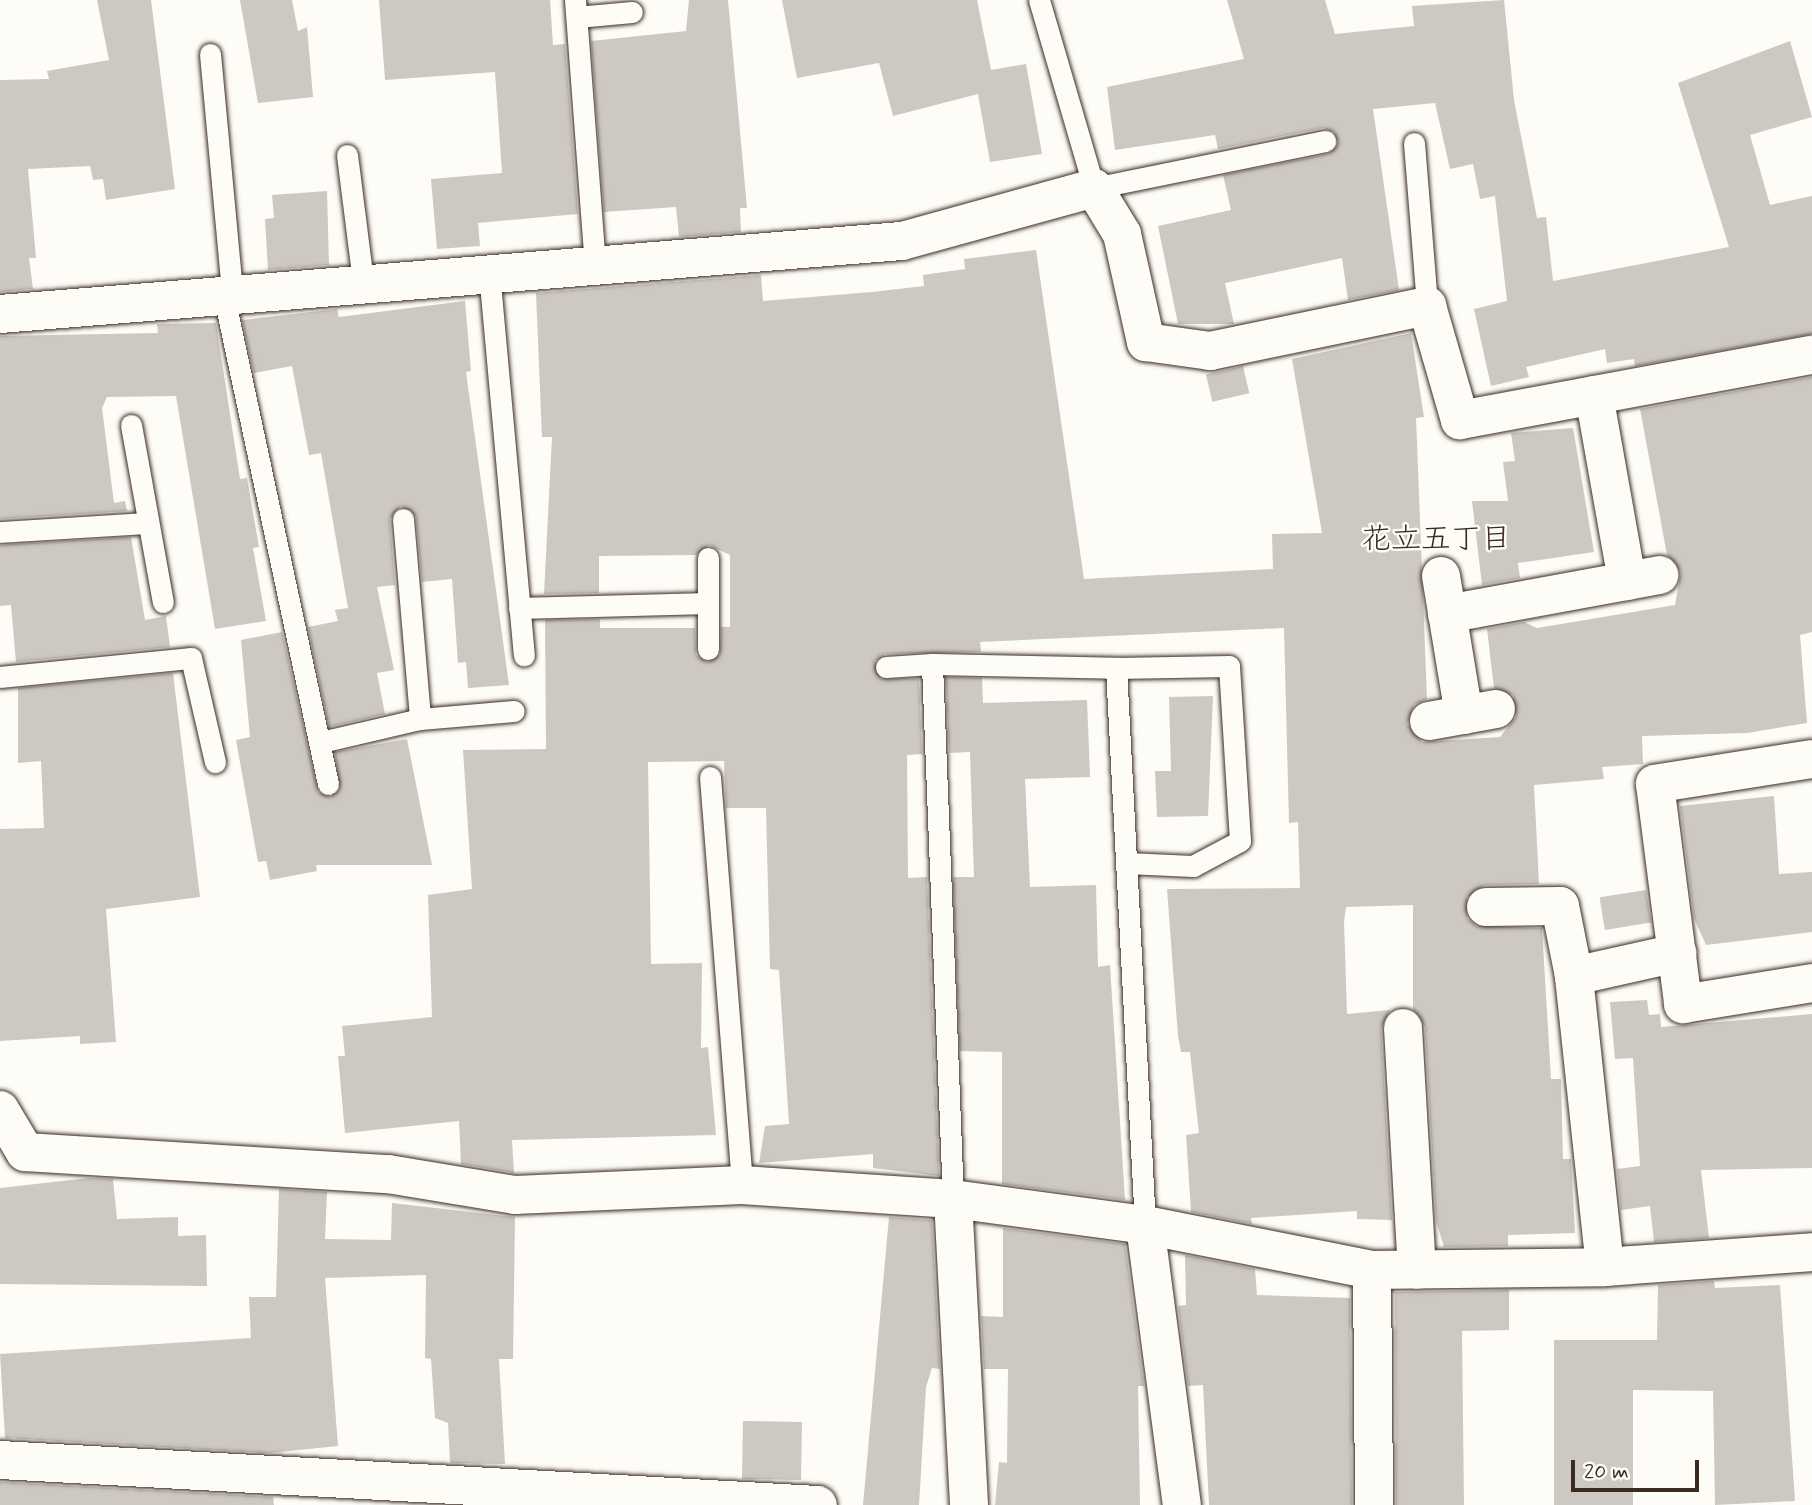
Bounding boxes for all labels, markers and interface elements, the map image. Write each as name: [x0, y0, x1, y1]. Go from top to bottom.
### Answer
district label: 花立五丁目: [1361, 522, 1511, 558]
scale bar: [1574, 1446, 1702, 1490]
text: 20 m: [1584, 1458, 1629, 1486]

